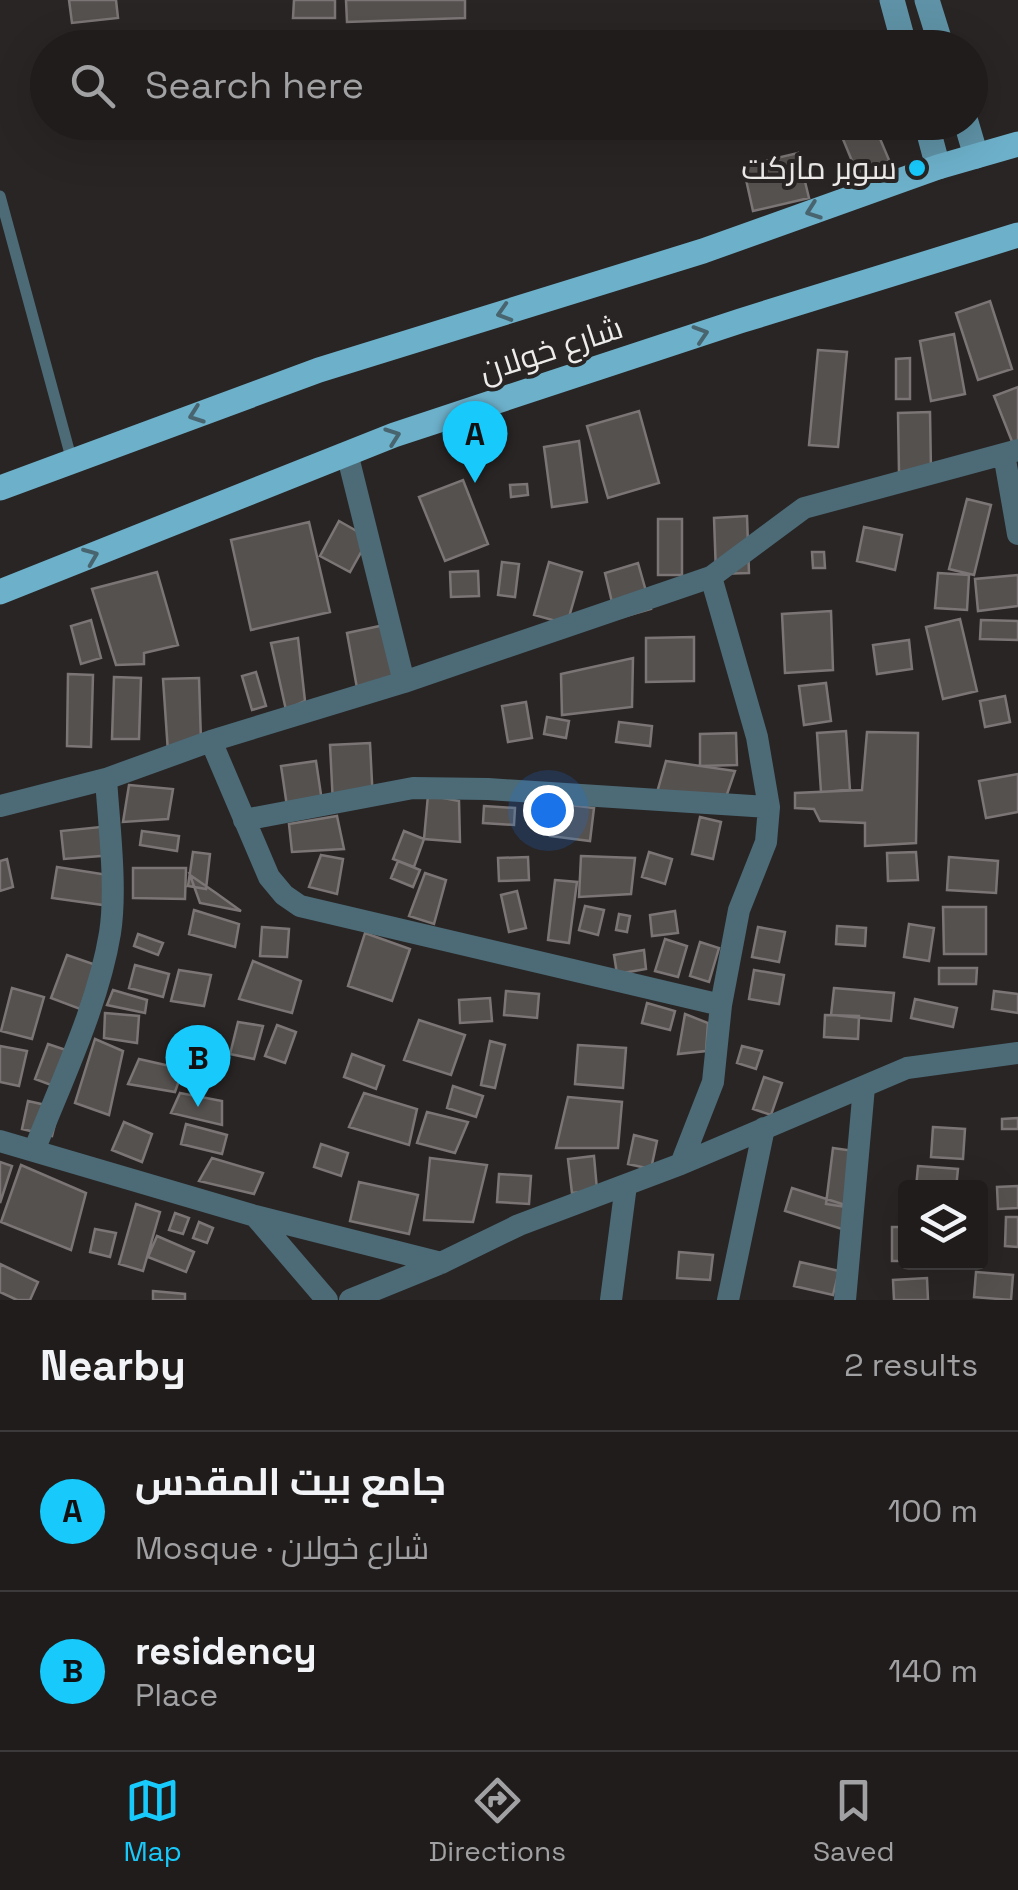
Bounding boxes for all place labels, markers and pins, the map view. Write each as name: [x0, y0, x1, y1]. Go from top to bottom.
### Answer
place label: سوبر ماركت: [741, 148, 897, 188]
marker: سوبر ماركت: [906, 157, 928, 179]
pin: A: [442, 400, 508, 483]
pin: B: [166, 1024, 230, 1107]

